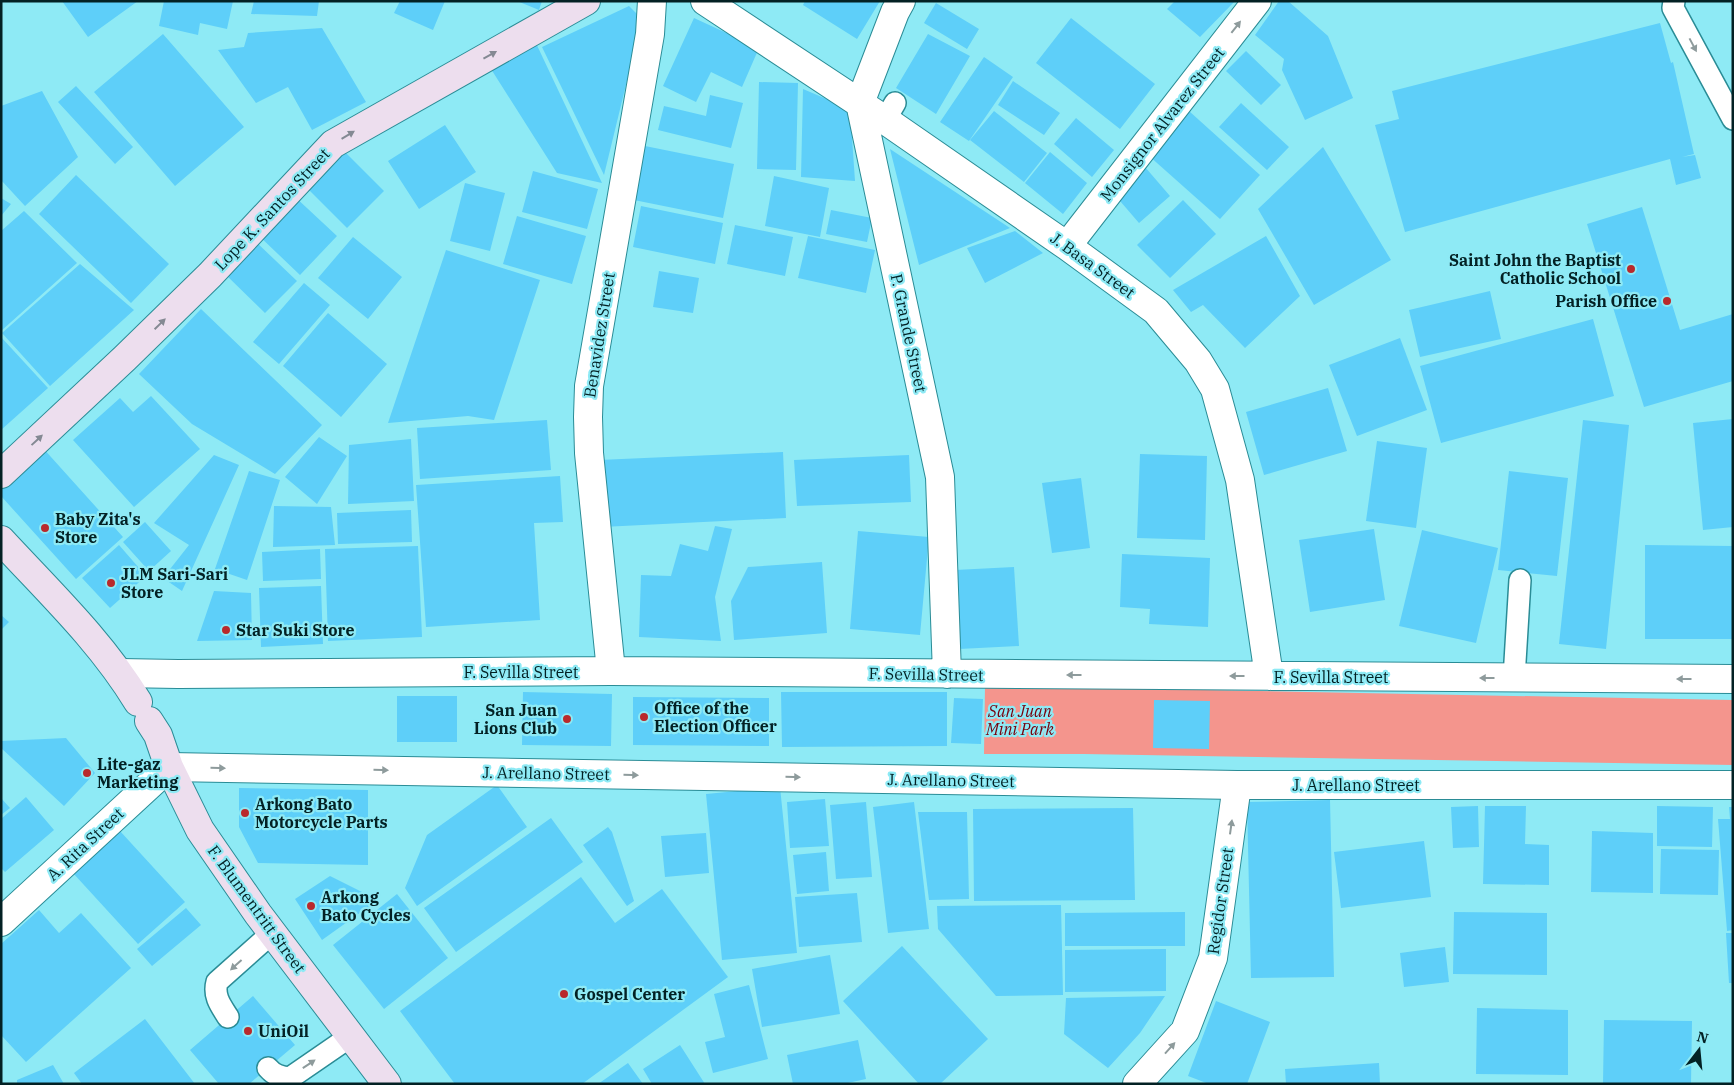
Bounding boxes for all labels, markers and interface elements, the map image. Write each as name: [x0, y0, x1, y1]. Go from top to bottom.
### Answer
one-way arrow: [1231, 21, 1242, 34]
one-way arrow: [1689, 38, 1697, 52]
street label: Monsignor Alvarez Street: [1096, 43, 1229, 205]
one-way arrow: [483, 51, 496, 60]
one-way arrow: [342, 131, 355, 140]
street label: Lope K. Santos Street: [210, 143, 334, 274]
street label: J. Basa Street: [1047, 228, 1139, 302]
place label: Saint John the Baptist Catholic School: [1449, 250, 1621, 288]
marker: Saint John the Baptist Catholic School: [1625, 263, 1637, 275]
street label: Benavidez Street: [579, 271, 619, 399]
street label: P. Grande Street: [887, 272, 931, 394]
place label: Parish Office: [1555, 291, 1657, 311]
marker: Parish Office: [1661, 295, 1673, 307]
one-way arrow: [154, 318, 166, 330]
one-way arrow: [31, 435, 43, 446]
place label: Baby Zita's Store: [55, 509, 141, 547]
marker: Baby Zita's Store: [39, 522, 51, 534]
place label: JLM Sari-Sari Store: [121, 564, 228, 602]
marker: JLM Sari-Sari Store: [105, 577, 117, 589]
place label: Star Suki Store: [236, 620, 355, 640]
marker: Star Suki Store: [220, 624, 232, 636]
street label: F. Sevilla Street: [464, 662, 579, 682]
street label: F. Sevilla Street: [868, 663, 984, 685]
street label: F. Sevilla Street: [1274, 667, 1389, 687]
one-way arrow: [1066, 671, 1082, 679]
one-way arrow: [1228, 672, 1244, 680]
one-way arrow: [1478, 674, 1494, 682]
one-way arrow: [1676, 675, 1692, 683]
place label: Office of the Election Officer: [654, 698, 777, 736]
place label: San Juan Lions Club: [474, 700, 557, 738]
park label: San Juan Mini Park: [985, 701, 1055, 739]
marker: Office of the Election Officer: [638, 711, 650, 723]
marker: San Juan Lions Club: [561, 713, 573, 725]
place label: Lite-gaz Marketing: [97, 754, 179, 792]
street label: J. Arellano Street: [482, 762, 610, 784]
one-way arrow: [210, 764, 226, 772]
marker: Lite-gaz Marketing: [81, 767, 93, 779]
one-way arrow: [373, 767, 389, 775]
street label: J. Arellano Street: [887, 769, 1015, 791]
one-way arrow: [623, 771, 639, 779]
one-way arrow: [785, 774, 801, 782]
street label: J. Arellano Street: [1292, 775, 1420, 795]
place label: Arkong Bato Motorcycle Parts: [255, 794, 388, 832]
street label: A. Rita Street: [42, 803, 128, 885]
marker: Arkong Bato Motorcycle Parts: [239, 807, 251, 819]
one-way arrow: [1227, 819, 1235, 835]
street label: F. Blumentritt Street: [204, 841, 310, 977]
street label: Regidor Street: [1203, 846, 1237, 956]
place label: Arkong Bato Cycles: [321, 887, 411, 925]
marker: Arkong Bato Cycles: [305, 900, 317, 912]
one-way arrow: [230, 959, 242, 971]
place label: Gospel Center: [574, 984, 685, 1004]
marker: Gospel Center: [558, 988, 570, 1000]
place label: UniOil: [258, 1021, 309, 1041]
marker: UniOil: [242, 1025, 254, 1037]
north arrow: [1674, 1025, 1724, 1075]
text: N: [1695, 1027, 1710, 1048]
one-way arrow: [1164, 1042, 1176, 1054]
one-way arrow: [302, 1059, 316, 1069]

